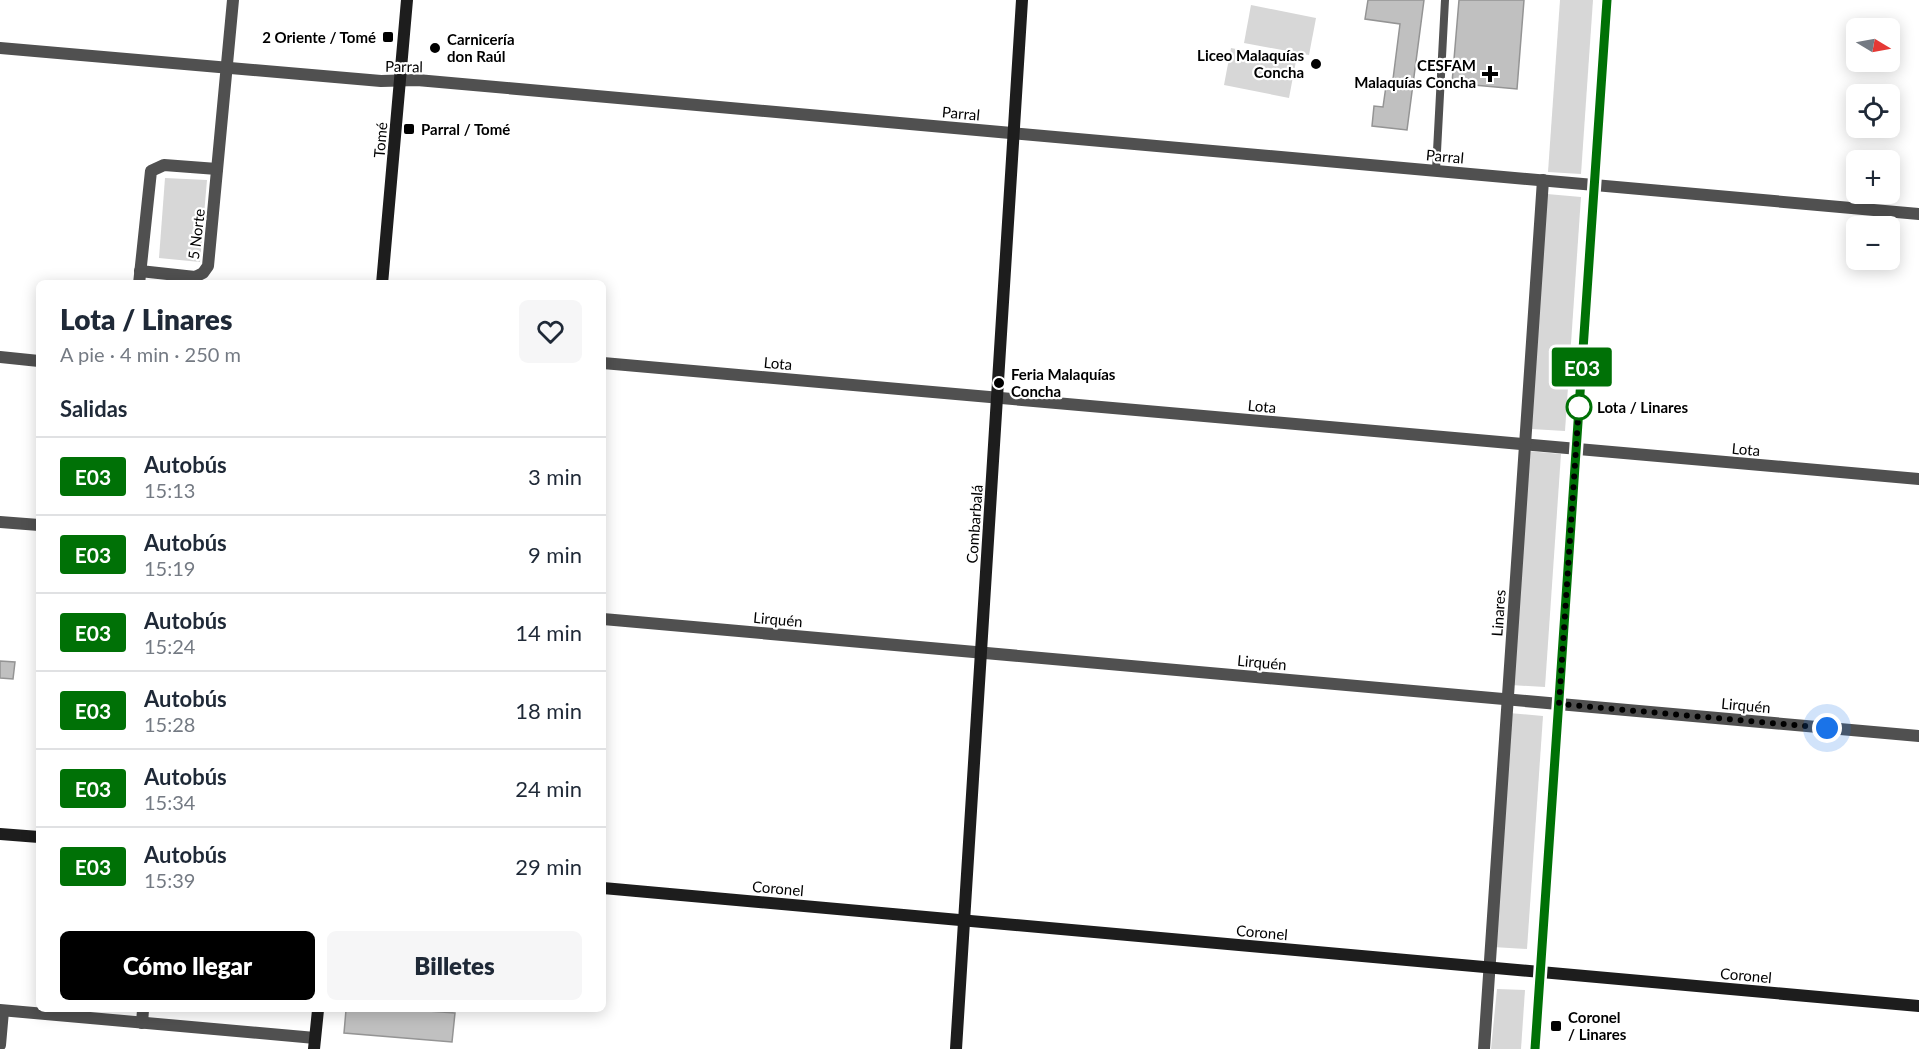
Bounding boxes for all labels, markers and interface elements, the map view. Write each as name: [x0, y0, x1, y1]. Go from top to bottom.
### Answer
north arrow: [1846, 18, 1900, 72]
map controls: [1846, 18, 1900, 270]
place label: 2 Oriente / Tomé: [262, 28, 376, 46]
marker: 2 Oriente / Tomé: [381, 30, 395, 44]
place label: Carnicería don Raúl: [447, 30, 515, 65]
marker: Carnicería don Raúl: [428, 41, 442, 55]
place label: Liceo Malaquías Concha: [1197, 46, 1304, 81]
place label: CESFAM Malaquías Concha: [1354, 56, 1476, 91]
street label: Parral: [385, 57, 423, 75]
marker: Liceo Malaquías Concha: [1309, 57, 1323, 71]
marker: CESFAM Malaquías Concha: [1481, 65, 1499, 83]
button: locate: [1846, 84, 1900, 138]
street label: Parral: [941, 102, 981, 124]
place label: Parral / Tomé: [421, 120, 510, 138]
street label: Tomé: [369, 121, 391, 159]
marker: Parral / Tomé: [402, 122, 416, 136]
street label: Parral: [1425, 145, 1465, 167]
button: +: [1846, 150, 1900, 204]
street label: 5 Norte: [184, 208, 208, 260]
button: −: [1846, 216, 1900, 270]
button: heart: [519, 300, 582, 363]
text: Lota / Linares: [60, 302, 232, 336]
text: A pie · 4 min · 250 m: [60, 342, 241, 366]
line badge: E03: [1548, 348, 1616, 386]
street label: Lota: [763, 353, 793, 373]
text: E03: [1564, 355, 1600, 380]
place label: Feria Malaquías Concha: [1011, 365, 1116, 400]
marker: Feria Malaquías Concha: [992, 376, 1006, 390]
marker: Lota / Linares: [1566, 394, 1592, 420]
text: Salidas: [60, 395, 127, 422]
street label: Lota: [1247, 396, 1277, 416]
place label: Lota / Linares: [1597, 398, 1688, 416]
street label: Lota: [1731, 439, 1761, 459]
text: Autobús: [144, 451, 227, 478]
text: 3 min: [528, 463, 582, 490]
text: E03: [75, 464, 111, 489]
text: 15:13: [144, 478, 195, 502]
street label: Combarbalá: [962, 484, 986, 564]
text: Autobús: [144, 529, 227, 556]
text: 9 min: [528, 541, 582, 568]
text: E03: [75, 542, 111, 567]
text: 15:19: [144, 556, 195, 580]
street label: Linares: [1487, 589, 1509, 637]
text: Autobús: [144, 607, 227, 634]
street label: Lirquén: [753, 608, 803, 630]
text: 14 min: [515, 619, 582, 646]
text: E03: [75, 620, 111, 645]
text: 15:24: [144, 634, 195, 658]
street label: Lirquén: [1237, 651, 1287, 673]
text: Autobús: [144, 685, 227, 712]
street label: Lirquén: [1721, 694, 1771, 716]
text: 18 min: [515, 697, 582, 724]
text: E03: [75, 698, 111, 723]
text: 15:28: [144, 712, 195, 736]
your location: [1812, 713, 1842, 743]
text: Autobús: [144, 763, 227, 790]
text: 24 min: [515, 775, 582, 802]
text: E03: [75, 776, 111, 801]
text: 15:34: [144, 790, 195, 814]
text: Autobús: [144, 841, 227, 868]
text: 29 min: [515, 853, 582, 880]
text: E03: [75, 854, 111, 879]
text: 15:39: [144, 868, 195, 892]
street label: Coronel: [751, 877, 805, 899]
street label: Coronel: [1235, 921, 1289, 943]
button: Cómo llegar: [60, 931, 315, 1000]
button: Billetes: [327, 931, 582, 1000]
street label: Coronel: [1719, 964, 1773, 986]
place label: Coronel / Linares: [1568, 1008, 1627, 1043]
marker: Coronel / Linares: [1549, 1019, 1563, 1033]

